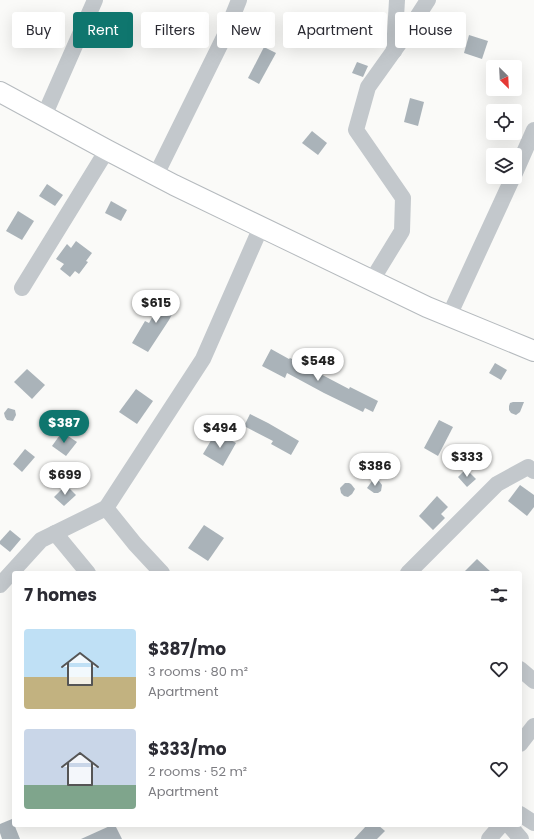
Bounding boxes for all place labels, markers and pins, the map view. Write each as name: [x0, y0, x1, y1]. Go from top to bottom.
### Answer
pin: $615: [132, 290, 180, 324]
pin: $548: [294, 348, 342, 382]
pin: $387: [40, 410, 88, 444]
pin: $494: [196, 415, 244, 449]
pin: $333: [443, 444, 491, 478]
pin: $386: [351, 453, 399, 487]
pin: $699: [41, 462, 89, 496]

